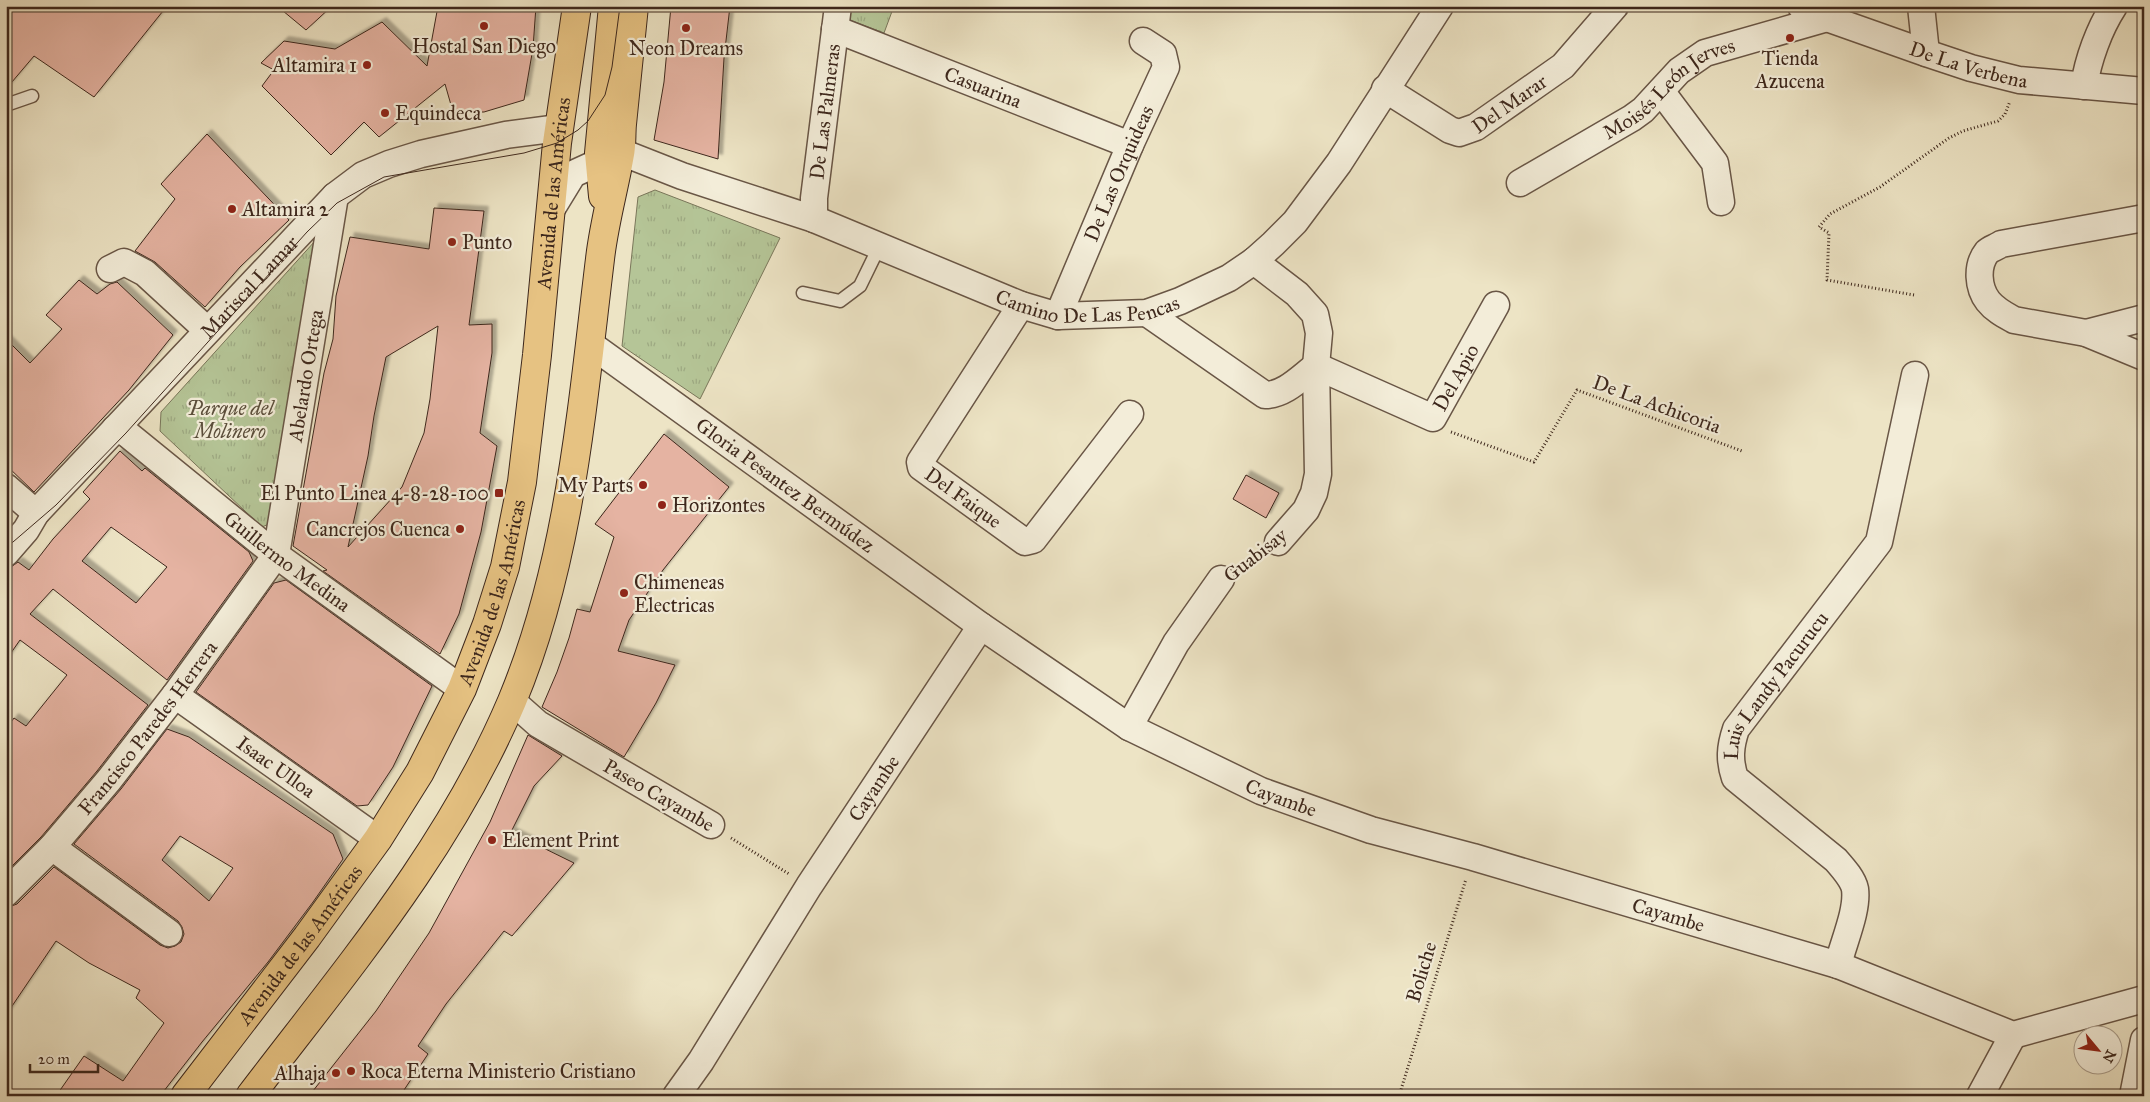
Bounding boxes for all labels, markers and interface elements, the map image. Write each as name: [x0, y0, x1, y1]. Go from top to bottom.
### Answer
marker: Hostal San Diego: [478, 20, 490, 32]
marker: Neon Dreams: [680, 22, 692, 34]
marker: Tienda Azucena: [1784, 32, 1796, 44]
street label: Moisés León Jerves: [1598, 33, 1738, 144]
place label: Hostal San Diego: [412, 34, 556, 59]
place label: Neon Dreams: [629, 36, 743, 60]
street label: De La Verbena: [1906, 36, 2029, 93]
street label: De Las Palmeras: [804, 42, 845, 181]
place label: Tienda Azucena: [1754, 46, 1825, 93]
place label: Altamira 1: [271, 53, 357, 77]
marker: Altamira 1: [361, 59, 373, 71]
street label: Casuarina: [941, 61, 1025, 113]
street label: Del Marar: [1467, 69, 1552, 138]
street label: Avenida de las Américas: [531, 96, 576, 292]
place label: Equindeca: [395, 101, 482, 126]
street label: De Las Orquideas: [1079, 102, 1159, 245]
marker: Equindeca: [379, 107, 391, 119]
place label: Altamira 2: [241, 197, 329, 221]
marker: Altamira 2: [226, 203, 238, 215]
street label: Mariscal Lamar: [195, 230, 304, 343]
place label: Punto: [462, 230, 512, 254]
marker: Punto: [446, 236, 458, 248]
street label: Camino De Las Pencas: [992, 284, 1183, 328]
street label: Abelardo Ortega: [283, 307, 328, 444]
street label: Del Apio: [1427, 340, 1484, 415]
street label: De La Achicoria: [1590, 370, 1725, 438]
park label: Parque del Molinero: [186, 396, 275, 443]
street label: Gloria Pesantez Bermúdez: [691, 412, 880, 558]
street label: Del Faique: [920, 462, 1006, 533]
place label: My Parts: [558, 473, 633, 497]
marker: My Parts: [637, 479, 649, 491]
place label: El Punto Linea 4-8-28-100: [260, 481, 489, 505]
marker: El Punto Linea 4-8-28-100: [493, 487, 505, 499]
place label: Horizontes: [672, 493, 765, 517]
street label: Avenida de las Américas: [452, 497, 530, 690]
marker: Horizontes: [656, 499, 668, 511]
street label: Guillermo Medina: [219, 506, 356, 617]
place label: Cancrejos Cuenca: [306, 517, 451, 541]
street label: Guabisay: [1219, 522, 1292, 587]
marker: Cancrejos Cuenca: [454, 523, 466, 535]
place label: Chimeneas Electricas: [634, 570, 724, 617]
marker: Chimeneas Electricas: [618, 587, 630, 599]
street label: Luis Landy Pacurucu: [1719, 607, 1834, 761]
street label: Francisco Paredes Herrera: [73, 636, 223, 820]
street label: Isaac Ulloa: [232, 731, 320, 803]
street label: Cayambe: [843, 750, 904, 826]
street label: Paseo Cayambe: [599, 754, 719, 836]
street label: Cayambe: [1241, 773, 1320, 822]
place label: Element Print: [502, 828, 619, 852]
marker: Element Print: [486, 834, 498, 846]
street label: Avenida de las Américas: [232, 860, 367, 1030]
street label: Cayambe: [1629, 893, 1708, 937]
street label: Boliche: [1400, 939, 1442, 1005]
north arrow: [2072, 1024, 2122, 1074]
scale bar: [30, 1042, 98, 1074]
text: N: [2099, 1047, 2119, 1065]
text: 20 m: [38, 1050, 70, 1068]
place label: Roca Eterna Ministerio Cristiano: [361, 1059, 636, 1083]
place label: Alhaja: [273, 1061, 327, 1085]
marker: Roca Eterna Ministerio Cristiano: [345, 1065, 357, 1077]
marker: Alhaja: [330, 1067, 342, 1079]

